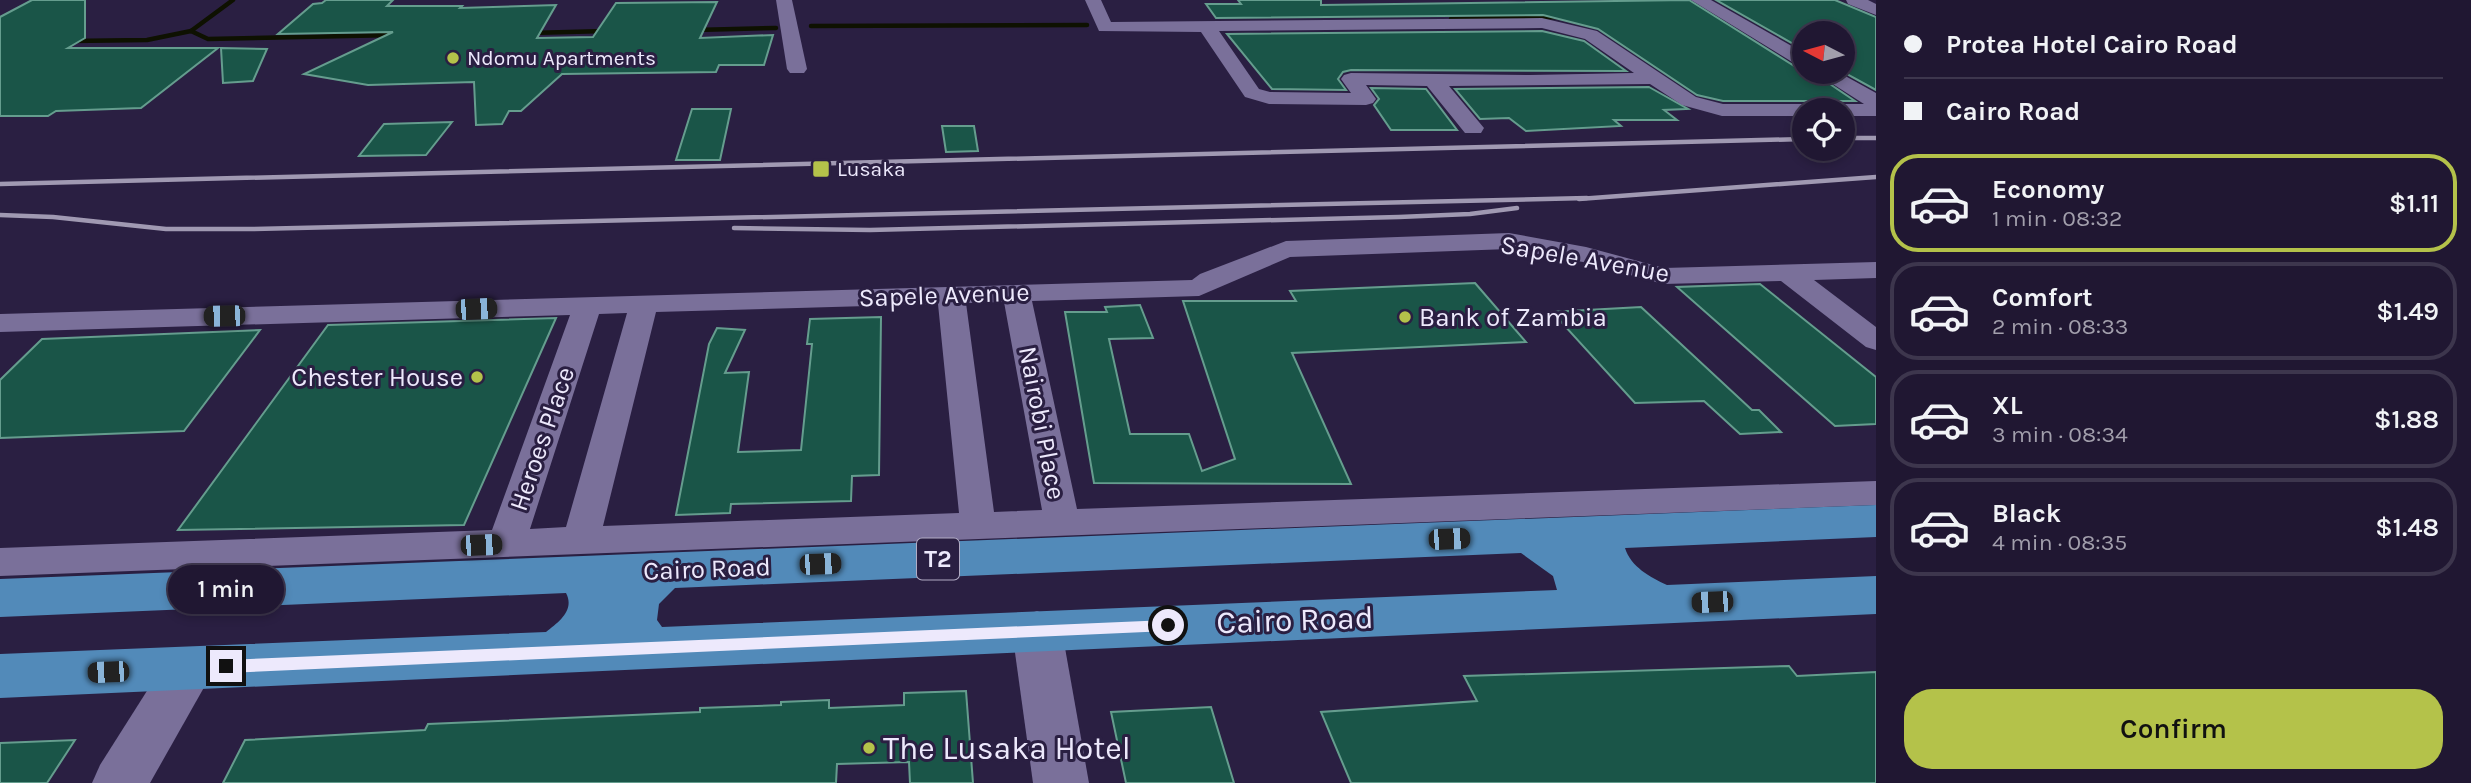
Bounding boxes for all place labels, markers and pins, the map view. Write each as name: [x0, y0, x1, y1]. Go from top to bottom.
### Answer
place label: Ndomu Apartments: [467, 46, 656, 70]
marker: Ndomu Apartments: [445, 50, 461, 66]
place label: Lusaka: [837, 157, 906, 181]
marker: Lusaka: [811, 159, 831, 179]
place label: Bank of Zambia: [1419, 302, 1607, 333]
marker: Bank of Zambia: [1397, 309, 1413, 325]
place label: Chester House: [291, 362, 463, 393]
marker: Chester House: [469, 369, 485, 385]
place label: The Lusaka Hotel: [883, 730, 1131, 767]
marker: The Lusaka Hotel: [861, 740, 877, 756]

